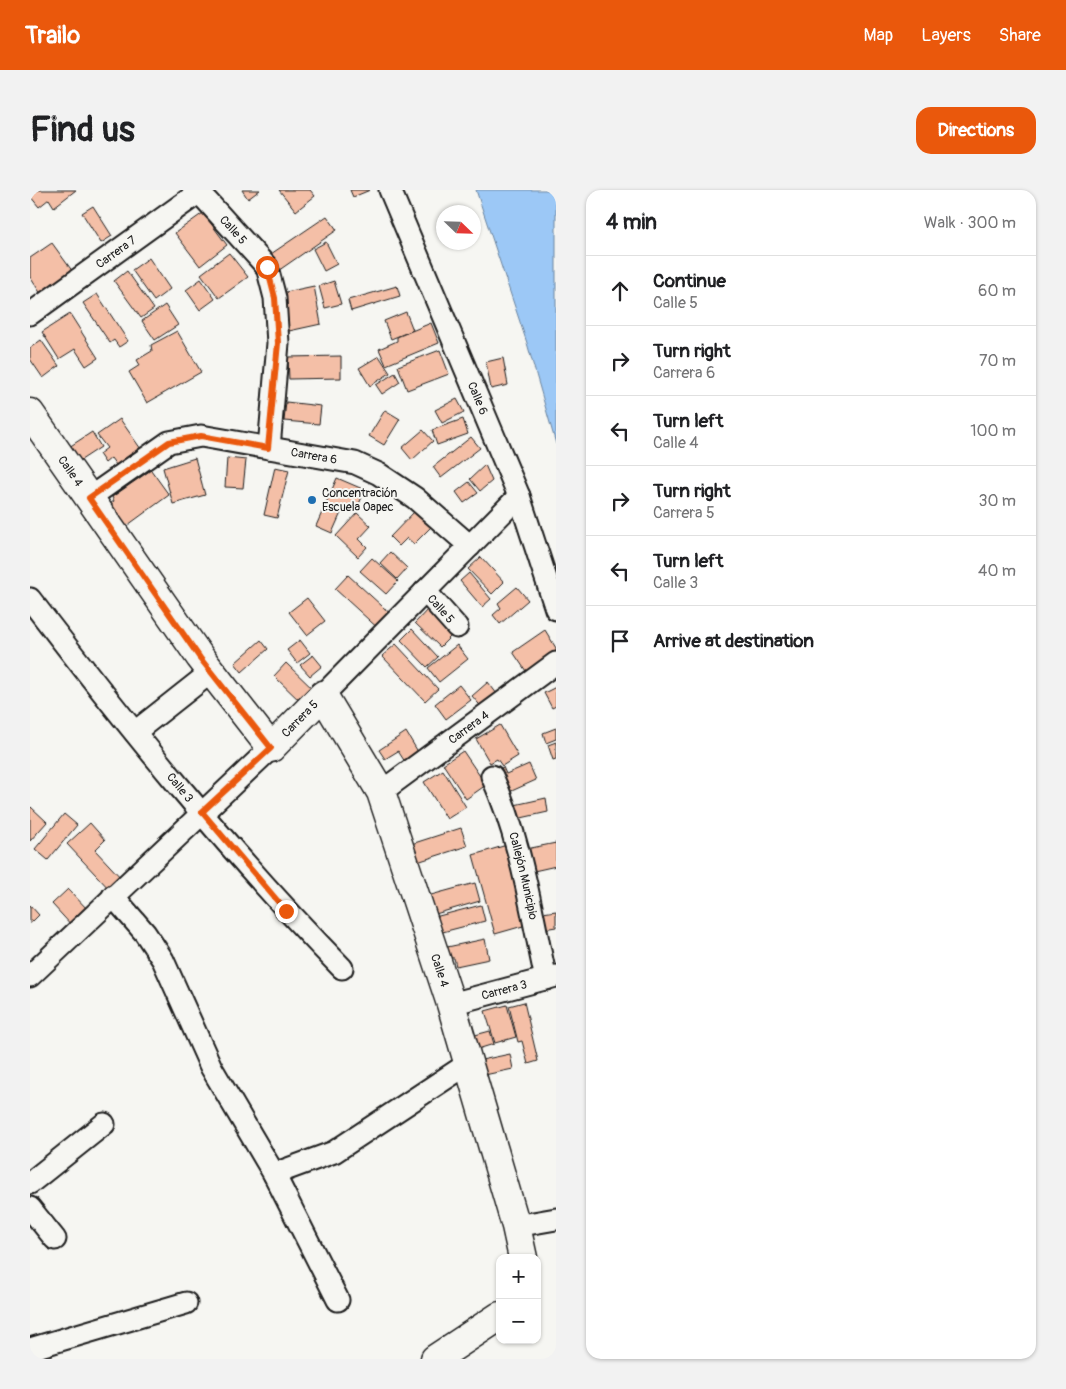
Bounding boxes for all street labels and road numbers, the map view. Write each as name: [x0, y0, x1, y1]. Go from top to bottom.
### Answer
street label: Calle 5: [216, 213, 250, 248]
street label: Carrera 7: [93, 232, 140, 272]
street label: Calle 6: [464, 380, 491, 417]
street label: Carrera 6: [290, 445, 338, 468]
street label: Calle 4: [54, 453, 86, 490]
street label: Calle 5: [424, 592, 457, 627]
street label: Carrera 5: [279, 697, 322, 741]
street label: Carrera 4: [446, 708, 492, 748]
street label: Calle 3: [163, 770, 197, 806]
street label: Callejón Municipio: [505, 831, 541, 922]
street label: Calle 4: [427, 952, 452, 989]
street label: Carrera 3: [480, 977, 529, 1004]

